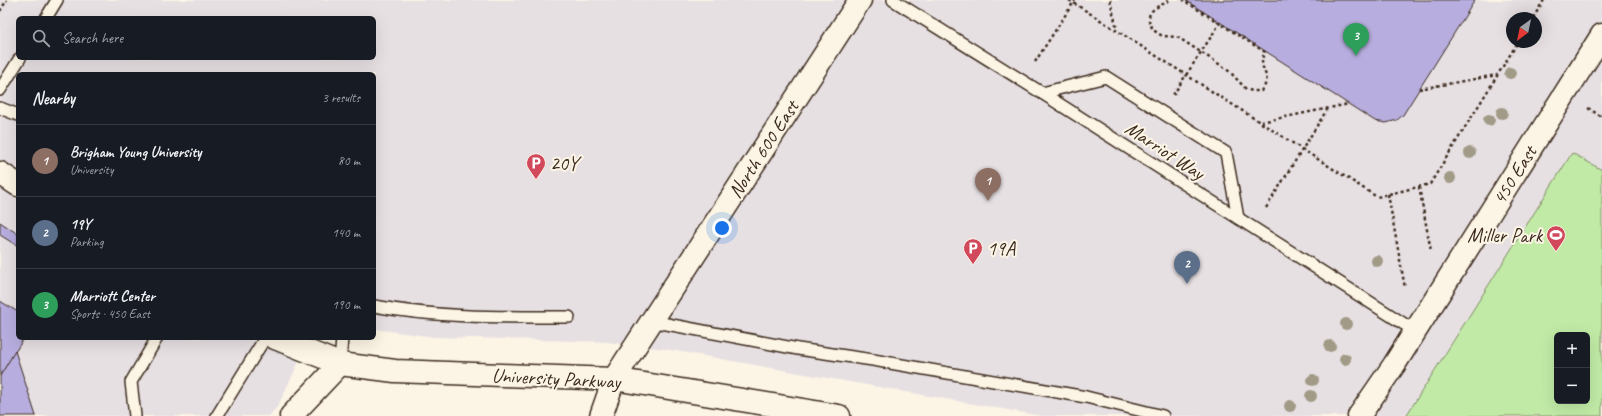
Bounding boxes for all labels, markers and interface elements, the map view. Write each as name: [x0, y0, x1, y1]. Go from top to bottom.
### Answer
north arrow: [1506, 12, 1542, 48]
search box: [16, 16, 376, 60]
pin: 3: [1343, 23, 1369, 56]
icon: search: [30, 27, 52, 49]
text: Search here: [62, 29, 123, 48]
text: Nearby: [32, 88, 75, 109]
text: 3 results: [322, 90, 360, 106]
street label: North 600 East: [723, 94, 806, 203]
street label: Marriot Way: [1120, 116, 1211, 186]
street label: 450 East: [1487, 139, 1543, 209]
text: Brigham Young University: [70, 143, 201, 162]
place label: 20Y: [550, 151, 582, 176]
parking icon: 20Y: [525, 152, 547, 180]
text: 1: [42, 153, 48, 169]
text: 80 m: [338, 153, 360, 169]
text: University: [70, 162, 113, 178]
pin: 1: [975, 168, 1001, 201]
text: 19Y: [70, 215, 91, 234]
your location: [712, 218, 732, 238]
place label: Miller Park: [1467, 223, 1544, 248]
sports icon: Miller Park: [1545, 224, 1567, 252]
text: 2: [42, 225, 48, 241]
text: 140 m: [332, 225, 360, 241]
text: Parking: [70, 234, 104, 250]
place label: 19A: [987, 236, 1016, 261]
parking icon: 19A: [962, 237, 984, 265]
pin: 2: [1174, 251, 1200, 284]
text: Marriott Center: [70, 287, 155, 306]
text: 3: [42, 297, 48, 313]
text: 190 m: [332, 297, 360, 313]
text: Sports · 450 East: [70, 306, 150, 322]
map controls: [1554, 332, 1590, 404]
button: +: [1554, 332, 1590, 368]
street label: University Parkway: [491, 363, 623, 394]
button: −: [1554, 368, 1590, 404]

